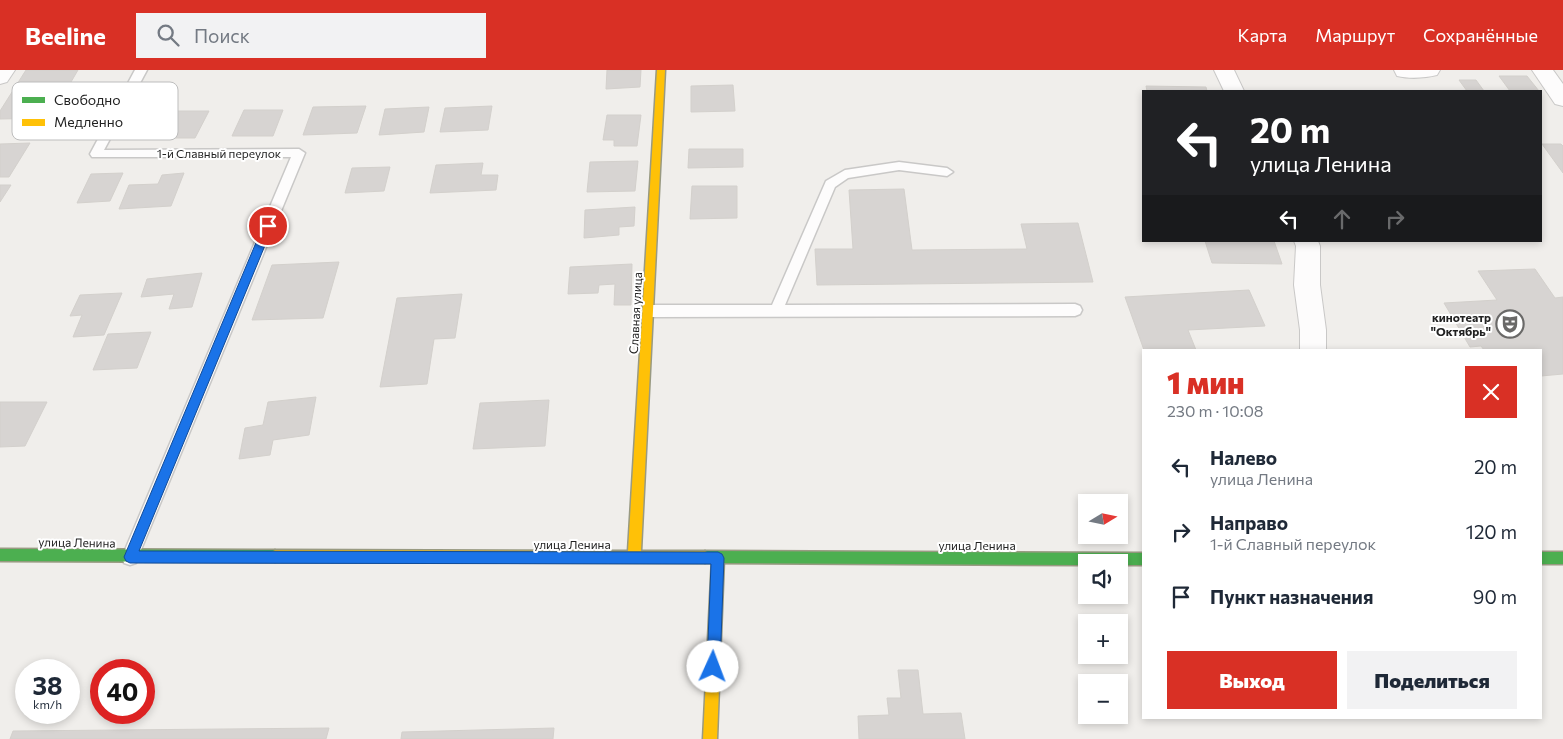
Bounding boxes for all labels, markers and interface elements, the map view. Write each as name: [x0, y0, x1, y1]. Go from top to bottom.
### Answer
search box: [136, 13, 486, 58]
text: Beeline: [25, 21, 106, 50]
icon: search: [154, 21, 182, 49]
text: Поиск: [194, 24, 250, 47]
text: Карта: [1238, 24, 1287, 46]
text: Маршрут: [1315, 24, 1395, 46]
text: Сохранённые: [1423, 24, 1538, 46]
legend: [12, 82, 178, 140]
text: Свободно: [54, 91, 121, 108]
text: 20 m: [1250, 107, 1330, 150]
icon: left: [1167, 110, 1232, 175]
text: Медленно: [54, 113, 123, 130]
street label: 1-й Славный переулок: [157, 146, 282, 160]
text: улица Ленина: [1250, 150, 1392, 177]
pin: [247, 205, 289, 247]
icon: left: [1275, 205, 1303, 233]
icon: ahead: [1328, 205, 1356, 233]
icon: right: [1381, 205, 1409, 233]
icon: arrive: [254, 212, 282, 240]
street label: Славная улица: [626, 272, 644, 354]
theatre icon: кинотеатр "Октябрь": [1495, 309, 1525, 339]
place label: кинотеатр "Октябрь": [1431, 310, 1491, 338]
text: 1 мин: [1167, 363, 1245, 400]
button: close: [1465, 366, 1517, 418]
text: 230 m · 10:08: [1167, 401, 1264, 420]
text: Налево: [1210, 446, 1277, 469]
icon: left: [1167, 453, 1195, 481]
text: 20 m: [1474, 455, 1517, 478]
text: улица Ленина: [1210, 469, 1313, 488]
north arrow: [1078, 494, 1128, 544]
map controls: [1078, 494, 1128, 724]
text: Направо: [1210, 511, 1288, 534]
icon: right: [1167, 518, 1195, 546]
text: 120 m: [1466, 520, 1517, 543]
street label: улица Ленина: [38, 534, 116, 550]
text: 1-й Славный переулок: [1210, 534, 1376, 553]
street label: улица Ленина: [533, 537, 611, 551]
street label: улица Ленина: [938, 538, 1016, 552]
button: sound: [1078, 554, 1128, 604]
icon: arrive: [1167, 583, 1195, 611]
text: Пункт назначения: [1210, 585, 1373, 608]
text: 90 m: [1473, 585, 1517, 608]
button: +: [1078, 614, 1128, 664]
position arrow: [686, 640, 738, 692]
button: Выход: [1167, 651, 1337, 709]
button: Поделиться: [1347, 651, 1517, 709]
speed limit sign: 40: [90, 659, 155, 724]
text: 38: [32, 670, 63, 700]
button: −: [1078, 674, 1128, 724]
text: km/h: [33, 697, 62, 711]

